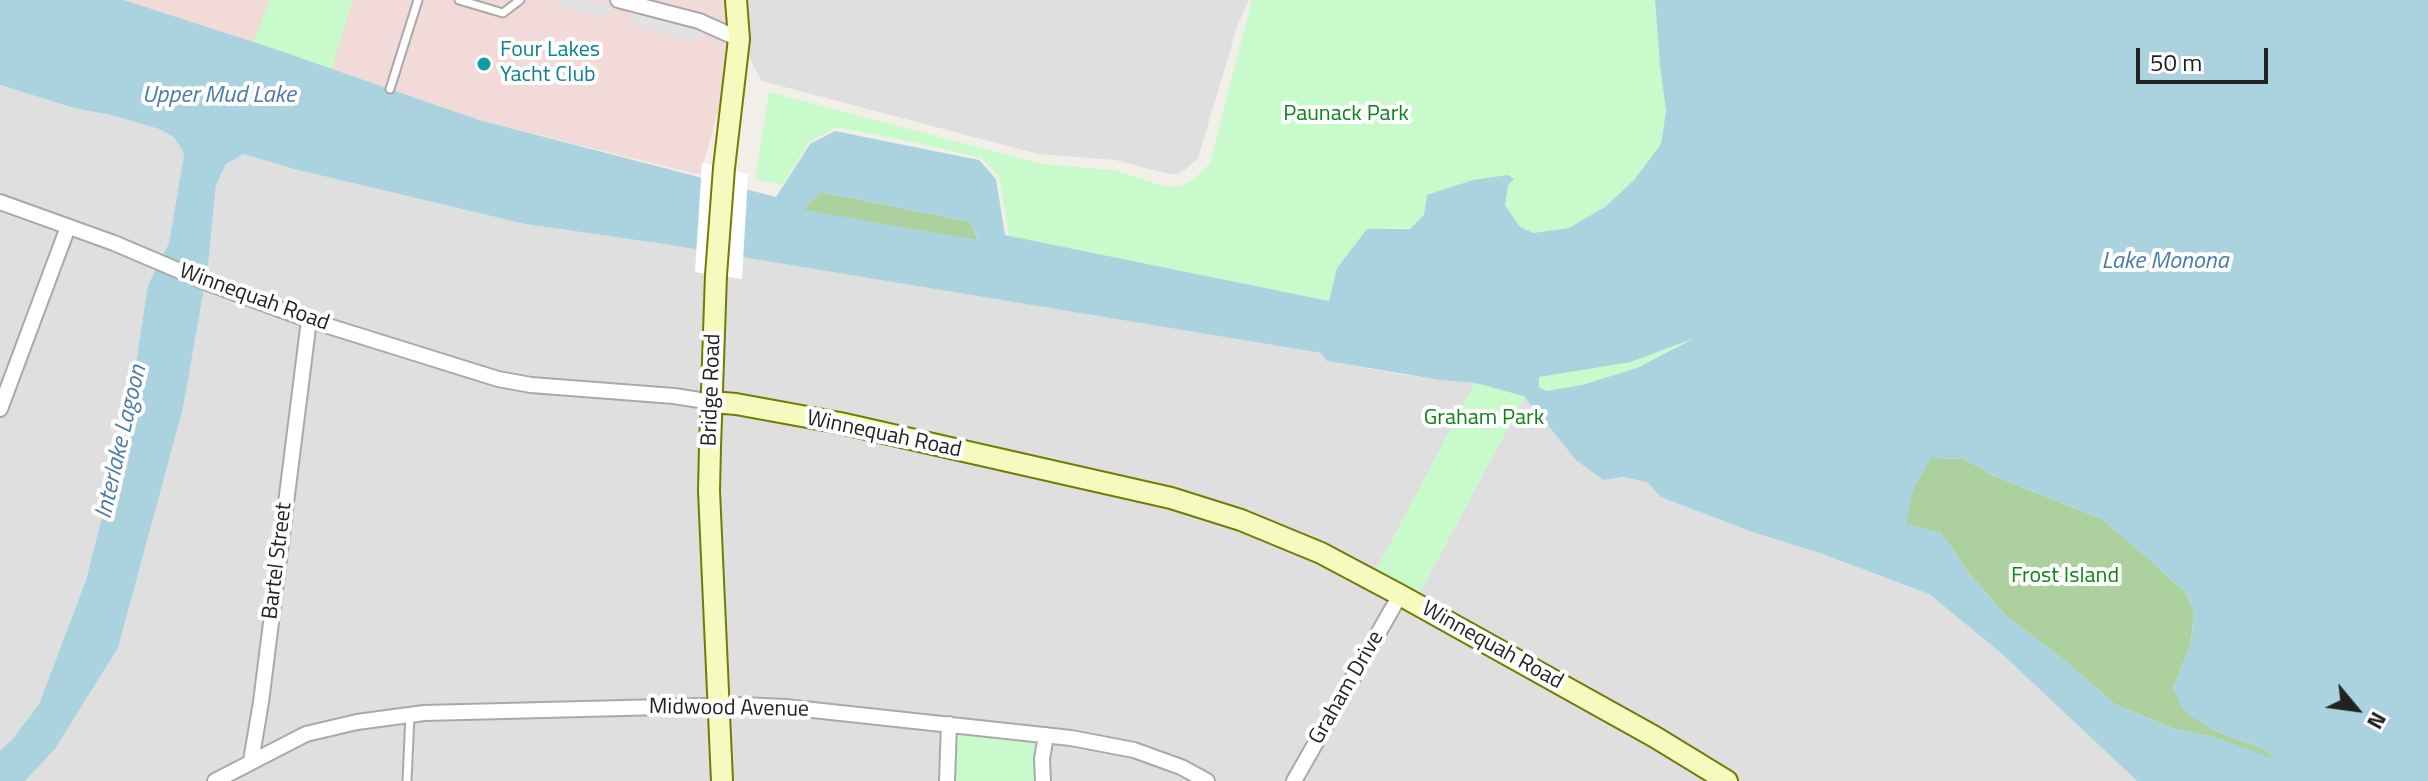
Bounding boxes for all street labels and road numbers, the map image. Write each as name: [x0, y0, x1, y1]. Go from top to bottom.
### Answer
street label: Winnequah Road: [175, 259, 333, 337]
street label: Bridge Road: [697, 333, 727, 447]
street label: Winnequah Road: [804, 406, 964, 464]
street label: Bartel Street: [258, 501, 298, 621]
street label: Winnequah Road: [1417, 596, 1567, 696]
street label: Graham Drive: [1304, 627, 1390, 749]
street label: Midwood Avenue: [649, 694, 809, 724]

